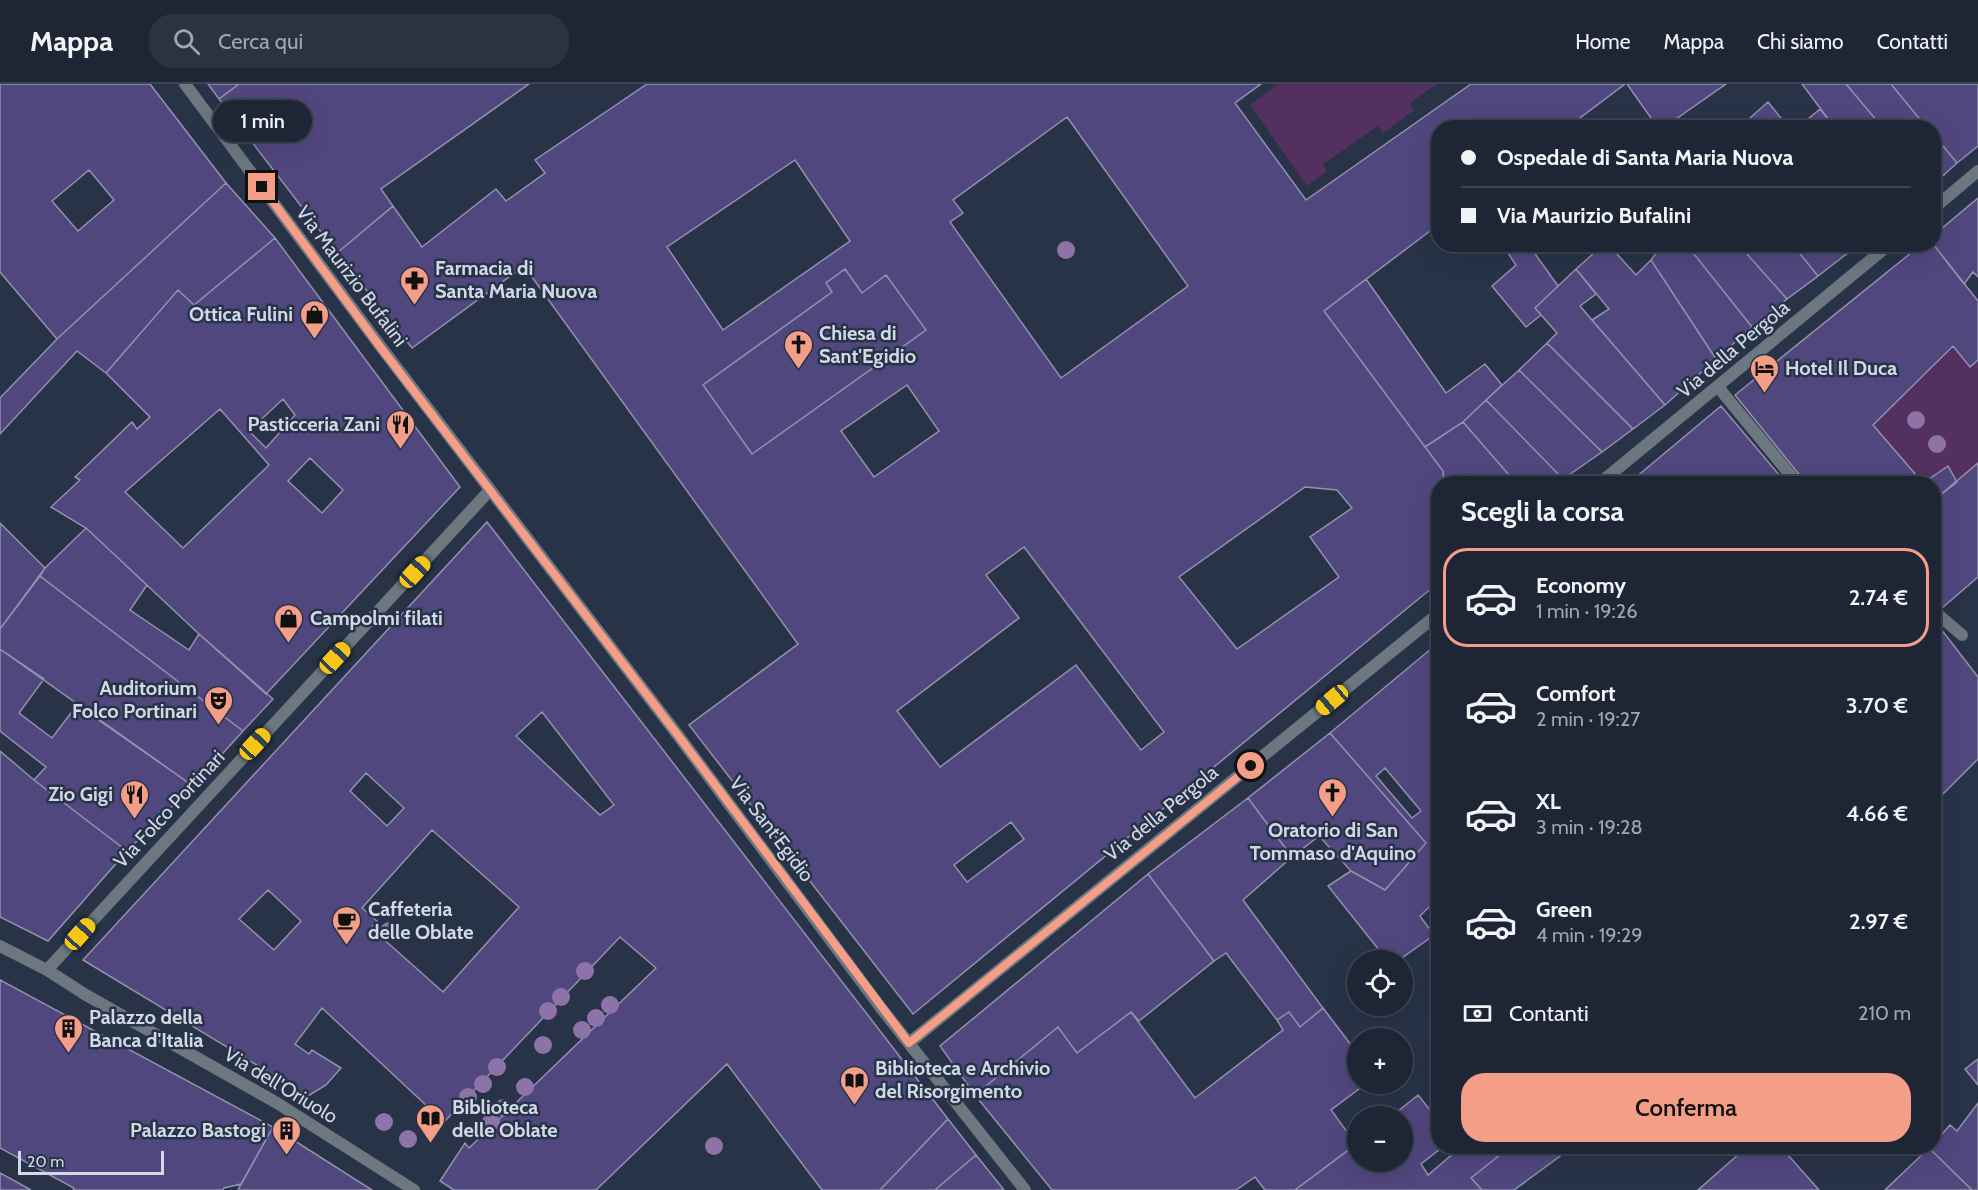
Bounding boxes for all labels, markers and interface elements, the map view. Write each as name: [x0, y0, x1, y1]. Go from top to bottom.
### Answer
search box: [149, 14, 569, 68]
text: Mappa: [30, 24, 113, 58]
icon: search: [170, 25, 203, 58]
text: Cerca qui: [218, 28, 303, 55]
text: Home: [1575, 29, 1630, 54]
text: Mappa: [1663, 29, 1724, 54]
text: Chi siamo: [1757, 29, 1844, 54]
text: Contatti: [1877, 29, 1948, 54]
callout: 1 min: [212, 100, 312, 142]
text: 1 min: [240, 109, 285, 133]
text: Ospedale di Santa Maria Nuova: [1497, 144, 1793, 171]
route end: [248, 173, 275, 200]
street label: Via Maurizio Bufalini: [291, 201, 413, 351]
text: Via Maurizio Bufalini: [1497, 202, 1691, 229]
place label: Farmacia di Santa Maria Nuova: [435, 256, 597, 303]
pharmacy icon: Farmacia di Santa Maria Nuova: [398, 264, 430, 306]
street label: Via della Pergola: [1672, 295, 1794, 403]
shop icon: Ottica Fulini: [298, 298, 330, 340]
place label: Ottica Fulini: [189, 302, 293, 326]
place label: Chiesa di Sant'Egidio: [819, 321, 916, 368]
church icon: Chiesa di Sant'Egidio: [782, 328, 814, 370]
hotel icon: Hotel Il Duca: [1748, 352, 1780, 394]
place label: Hotel Il Duca: [1785, 356, 1897, 380]
restaurant icon: Pasticceria Zani: [385, 408, 417, 450]
place label: Pasticceria Zani: [247, 412, 380, 436]
text: Scegli la corsa: [1461, 495, 1624, 528]
car: [396, 553, 434, 591]
icon: car: [1464, 571, 1518, 625]
text: Economy: [1536, 572, 1626, 599]
text: 2.74 €: [1849, 584, 1908, 611]
text: 1 min · 19:26: [1536, 599, 1638, 623]
shop icon: Campolmi filati: [273, 602, 305, 644]
place label: Campolmi filati: [310, 606, 443, 630]
car: [316, 639, 354, 677]
place label: Auditorium Folco Portinari: [72, 676, 197, 723]
icon: car: [1464, 679, 1518, 733]
text: Comfort: [1536, 680, 1615, 707]
car: [1312, 682, 1352, 718]
theatre icon: Auditorium Folco Portinari: [202, 684, 234, 726]
text: 3.70 €: [1846, 692, 1908, 719]
text: 2 min · 19:27: [1536, 707, 1640, 731]
car: [236, 725, 274, 763]
street label: Via Folco Portinari: [108, 745, 230, 873]
route start: [1237, 752, 1264, 779]
street label: Via della Pergola: [1099, 760, 1223, 866]
street label: Via Sant'Egidio: [725, 772, 819, 886]
church icon: Oratorio di San Tommaso d'Aquino: [1317, 776, 1349, 818]
restaurant icon: Zio Gigi: [118, 778, 150, 820]
place label: Zio Gigi: [48, 782, 113, 806]
icon: car: [1464, 787, 1518, 841]
text: XL: [1536, 788, 1561, 815]
text: 4.66 €: [1846, 800, 1908, 827]
text: 3 min · 19:28: [1536, 815, 1643, 839]
place label: Oratorio di San Tommaso d'Aquino: [1250, 818, 1416, 865]
icon: car: [1464, 895, 1518, 949]
text: Green: [1536, 896, 1592, 923]
place label: Caffeteria delle Oblate: [368, 897, 474, 944]
cafe icon: Caffeteria delle Oblate: [331, 904, 363, 946]
text: 2.97 €: [1849, 908, 1908, 935]
car: [61, 915, 99, 953]
text: 4 min · 19:29: [1536, 923, 1643, 947]
map controls: [1347, 950, 1413, 1172]
button: locate: [1347, 950, 1413, 1016]
icon: cash: [1461, 997, 1494, 1030]
text: Contanti: [1509, 1000, 1589, 1027]
text: 210 m: [1858, 1001, 1911, 1025]
place label: Palazzo della Banca d'Italia: [89, 1005, 203, 1052]
building icon: Palazzo della Banca d'Italia: [52, 1012, 84, 1054]
button: +: [1347, 1028, 1413, 1094]
street label: Via dell'Oriuolo: [220, 1042, 342, 1128]
place label: Biblioteca e Archivio del Risorgimento: [875, 1056, 1050, 1103]
library icon: Biblioteca e Archivio del Risorgimento: [838, 1064, 870, 1106]
button: Conferma: [1461, 1073, 1911, 1142]
place label: Biblioteca delle Oblate: [452, 1095, 558, 1142]
library icon: Biblioteca delle Oblate: [415, 1102, 447, 1144]
button: −: [1347, 1106, 1413, 1172]
building icon: Palazzo Bastogi: [271, 1114, 303, 1156]
place label: Palazzo Bastogi: [130, 1118, 266, 1142]
scale bar: [18, 1148, 164, 1176]
text: 20 m: [27, 1152, 64, 1171]

